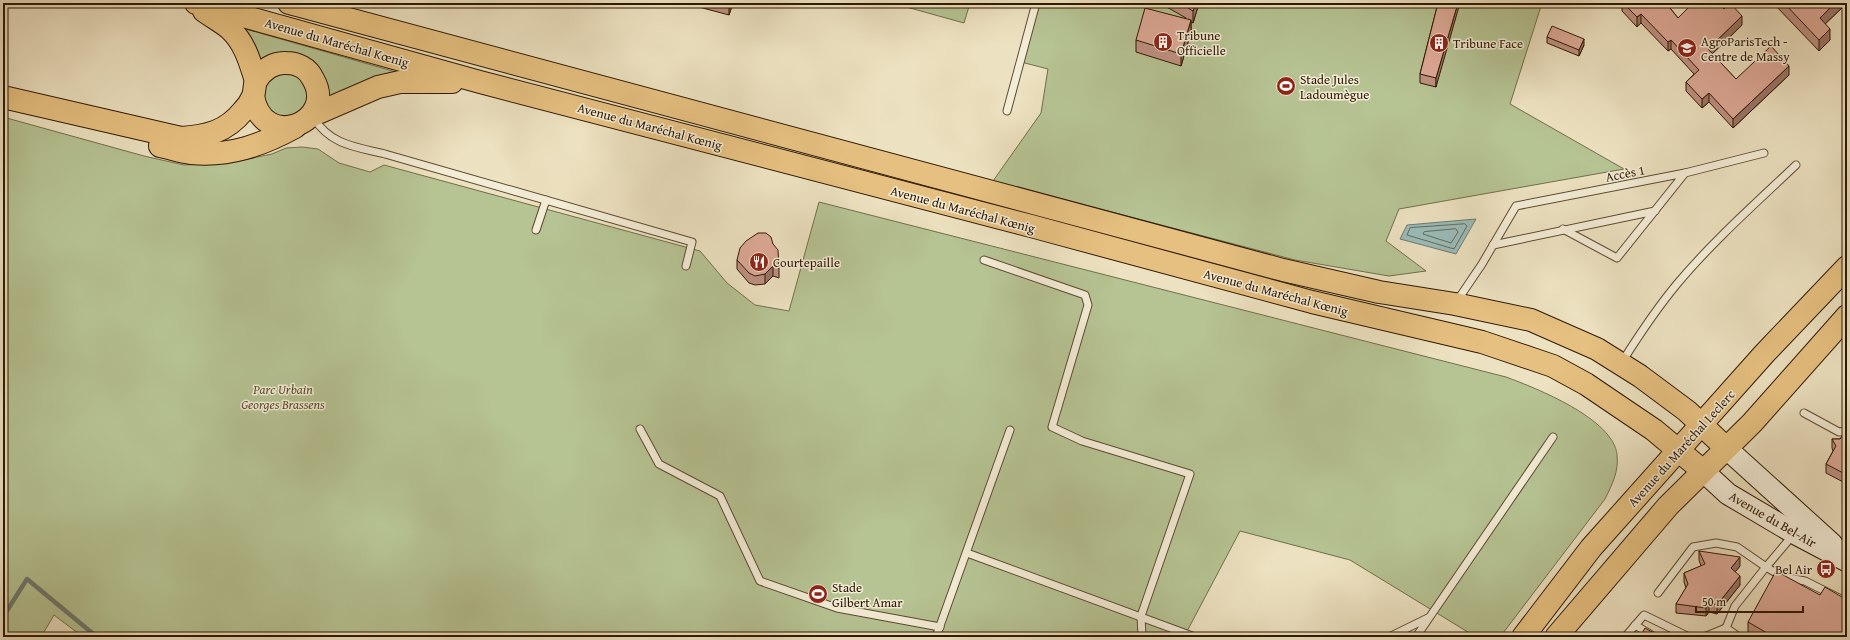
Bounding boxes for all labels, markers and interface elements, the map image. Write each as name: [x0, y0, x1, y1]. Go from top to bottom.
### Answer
street label: Avenue du Maréchal Kœnig: [263, 13, 412, 72]
place label: Tribune Officielle: [1177, 26, 1226, 60]
building icon: Tribune Officielle: [1152, 31, 1174, 53]
building icon: Tribune Face: [1428, 32, 1450, 54]
place label: AgroParisTech - Centre de Massy: [1701, 32, 1790, 66]
place label: Tribune Face: [1453, 34, 1523, 53]
school or university icon: AgroParisTech - Centre de Massy: [1676, 37, 1698, 59]
place label: Stade Jules Ladoumègue: [1300, 70, 1369, 104]
sports icon: Stade Jules Ladoumègue: [1275, 75, 1297, 97]
street label: Avenue du Maréchal Kœnig: [575, 98, 725, 155]
street label: Accès 1: [1604, 160, 1646, 187]
street label: Avenue du Maréchal Kœnig: [888, 181, 1038, 238]
restaurant icon: Courtepaille: [748, 251, 770, 273]
place label: Courtepaille: [773, 253, 840, 272]
street label: Avenue du Maréchal Kœnig: [1201, 264, 1351, 321]
park label: Parc Urbain Georges Brassens: [241, 380, 325, 414]
street label: Avenue du Maréchal Leclerc: [1623, 385, 1739, 511]
street label: Avenue du Bel-Air: [1726, 487, 1821, 553]
bus stop icon: Bel Air: [1815, 558, 1837, 580]
place label: Bel Air: [1775, 560, 1813, 579]
place label: Stade Gilbert Amar: [832, 578, 903, 612]
sports icon: Stade Gilbert Amar: [807, 583, 829, 605]
scale bar: [1696, 588, 1803, 614]
text: 50 m: [1702, 593, 1726, 610]

